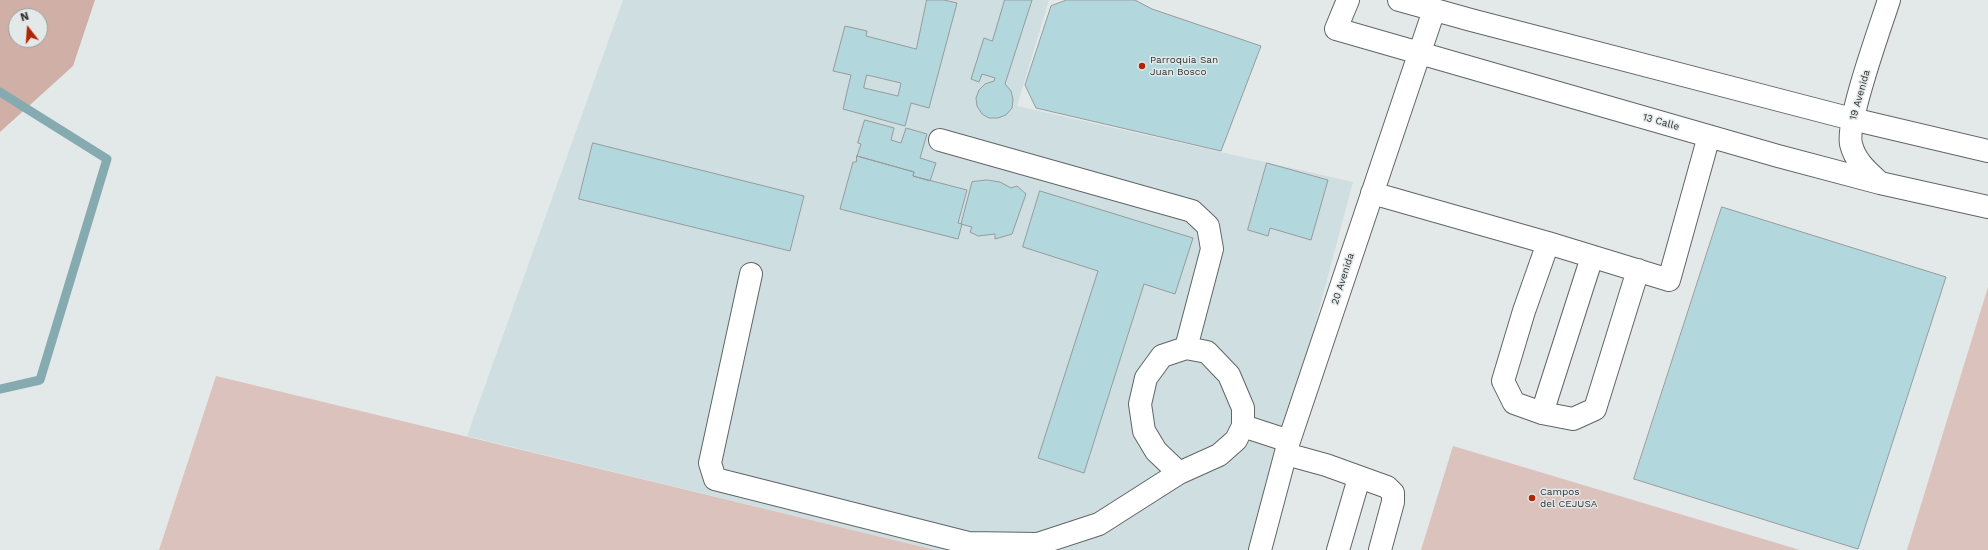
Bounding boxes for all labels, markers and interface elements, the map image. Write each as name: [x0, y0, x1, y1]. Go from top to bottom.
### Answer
north arrow: [8, 8, 48, 48]
text: N: [19, 10, 30, 24]
place label: Parroquia San Juan Bosco: [1150, 54, 1218, 78]
marker: Parroquia San Juan Bosco: [1137, 61, 1147, 71]
street label: 19 Avenida: [1847, 69, 1873, 121]
street label: 13 Calle: [1641, 111, 1681, 133]
street label: 20 Avenida: [1329, 252, 1357, 306]
place label: Campos del CEJUSA: [1540, 486, 1597, 510]
marker: Campos del CEJUSA: [1527, 493, 1537, 503]

